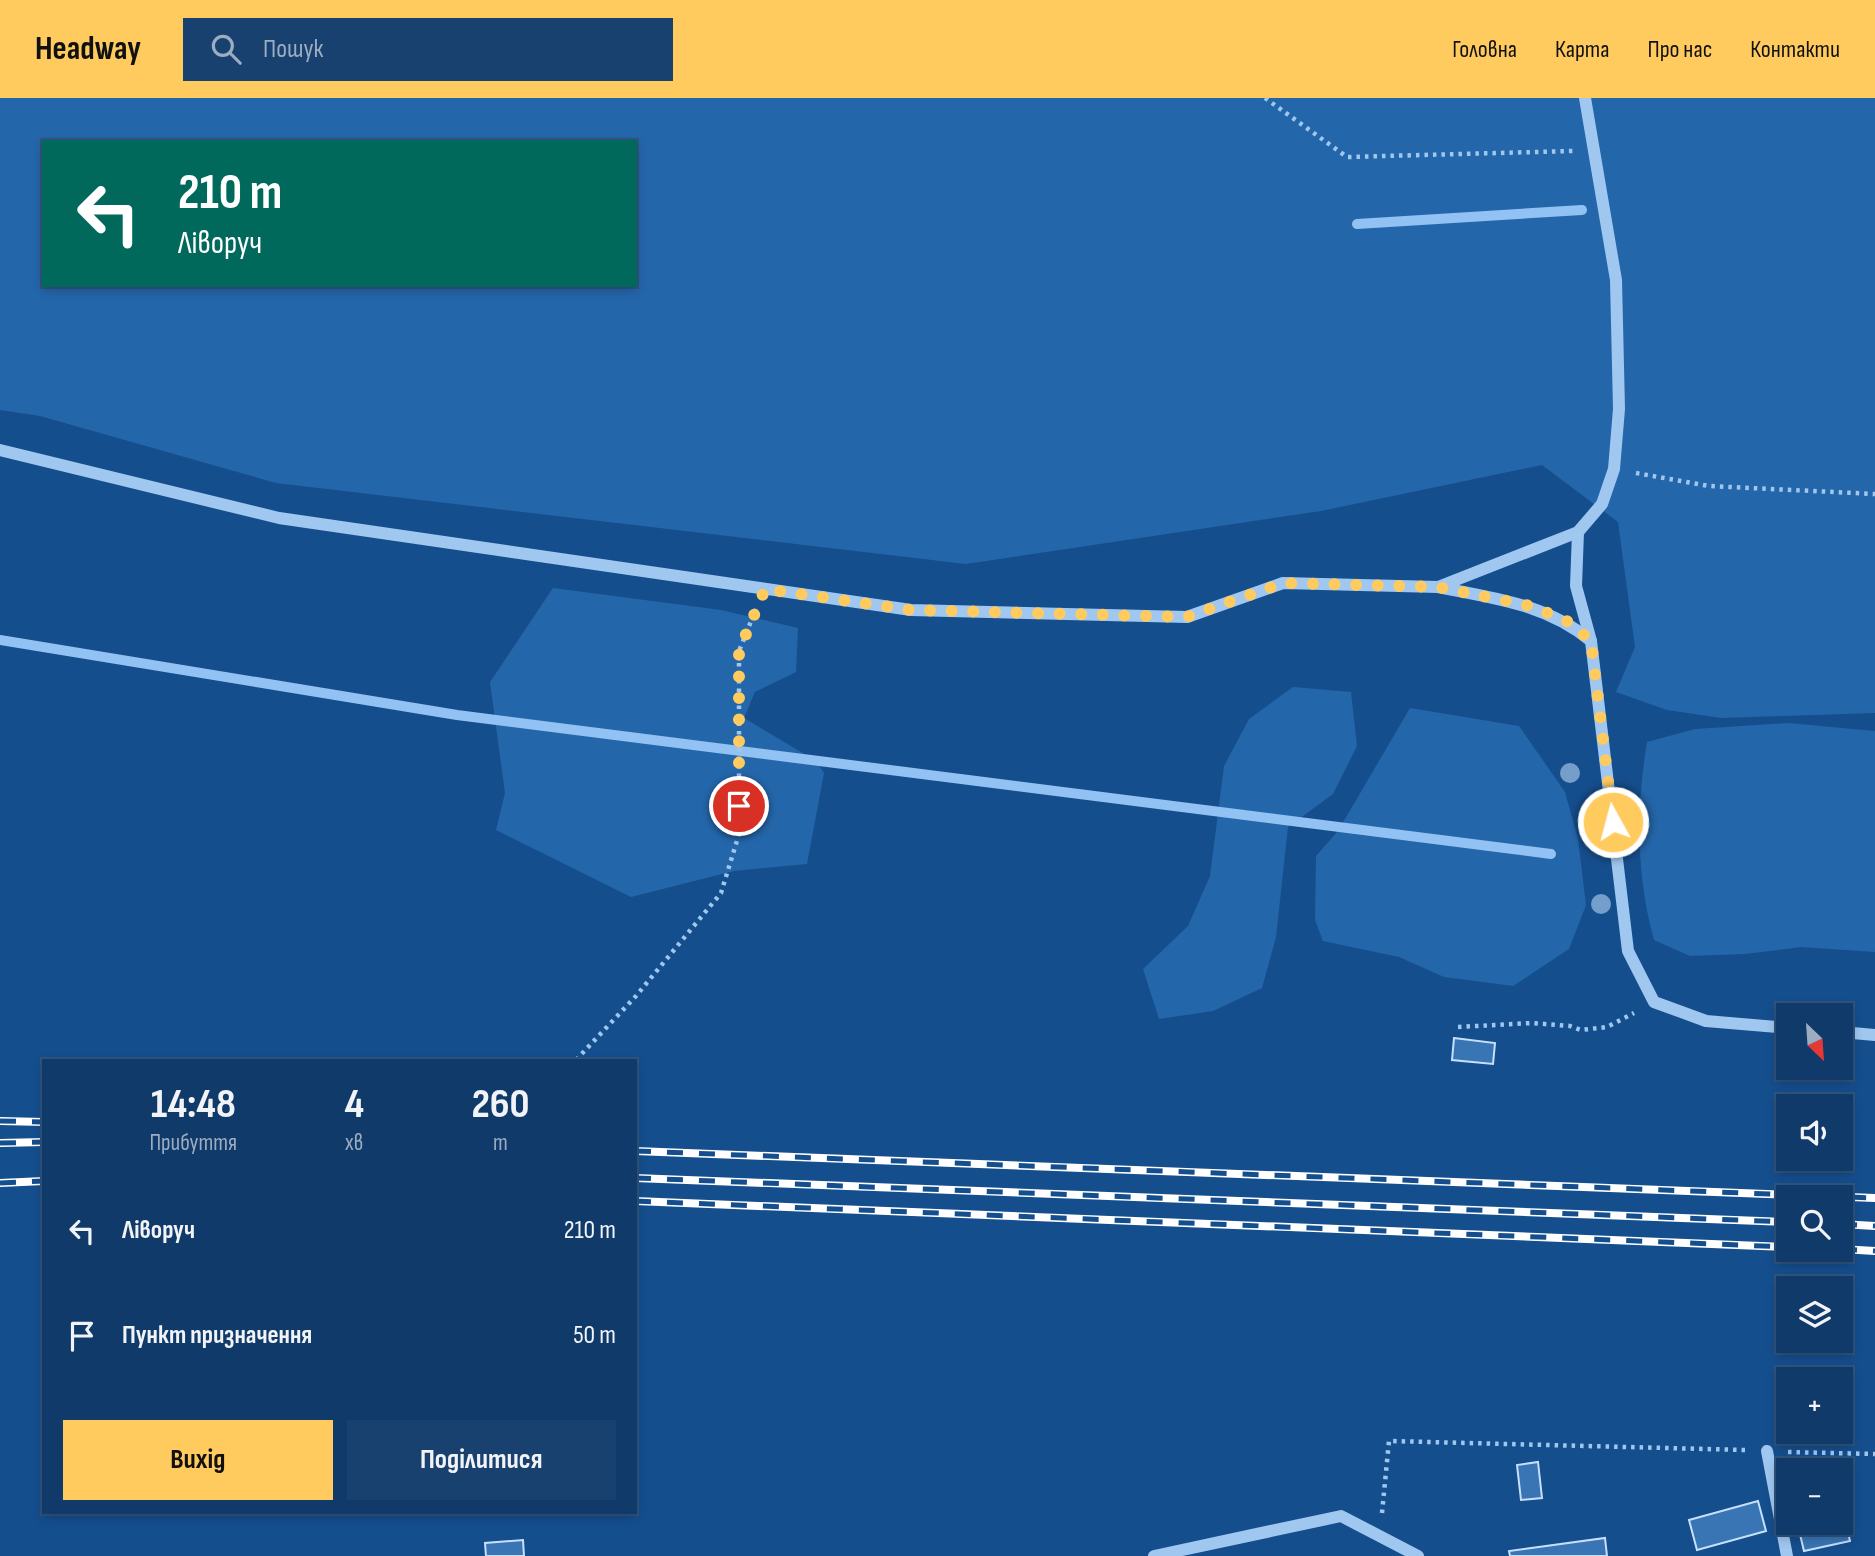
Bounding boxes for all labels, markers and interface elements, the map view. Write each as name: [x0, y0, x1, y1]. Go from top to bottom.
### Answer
search box: [183, 18, 673, 81]
text: Headway: [35, 29, 141, 69]
icon: search: [207, 30, 245, 68]
text: Пошук: [263, 34, 323, 65]
text: Головна: [1452, 35, 1517, 64]
text: Карта: [1555, 35, 1609, 64]
text: Про нас: [1647, 35, 1712, 64]
text: Контакти: [1750, 35, 1840, 64]
text: 210 m: [178, 164, 282, 223]
icon: left: [63, 168, 154, 259]
text: Ліворуч: [178, 224, 262, 263]
pin: [709, 776, 769, 836]
position arrow: [1576, 785, 1650, 859]
icon: arrive: [720, 787, 758, 825]
north arrow: [1776, 1003, 1853, 1080]
map controls: [1776, 1003, 1853, 1535]
text: 14:48: [151, 1079, 236, 1130]
text: 4: [344, 1079, 364, 1130]
text: 260: [471, 1079, 530, 1130]
button: sound: [1776, 1094, 1853, 1171]
text: Прибуття: [149, 1129, 237, 1157]
text: хв: [345, 1129, 363, 1157]
text: m: [493, 1129, 508, 1157]
button: search: [1776, 1185, 1853, 1262]
icon: left: [63, 1212, 101, 1250]
text: Ліворуч: [122, 1215, 195, 1246]
text: 210 m: [564, 1215, 616, 1246]
button: layers: [1776, 1276, 1853, 1353]
icon: arrive: [63, 1317, 101, 1355]
text: Пункт призначення: [122, 1320, 312, 1351]
text: 50 m: [573, 1320, 616, 1351]
button: +: [1776, 1367, 1853, 1444]
button: Вихід: [63, 1420, 333, 1500]
button: Поділитися: [347, 1420, 616, 1500]
button: −: [1776, 1458, 1853, 1535]

